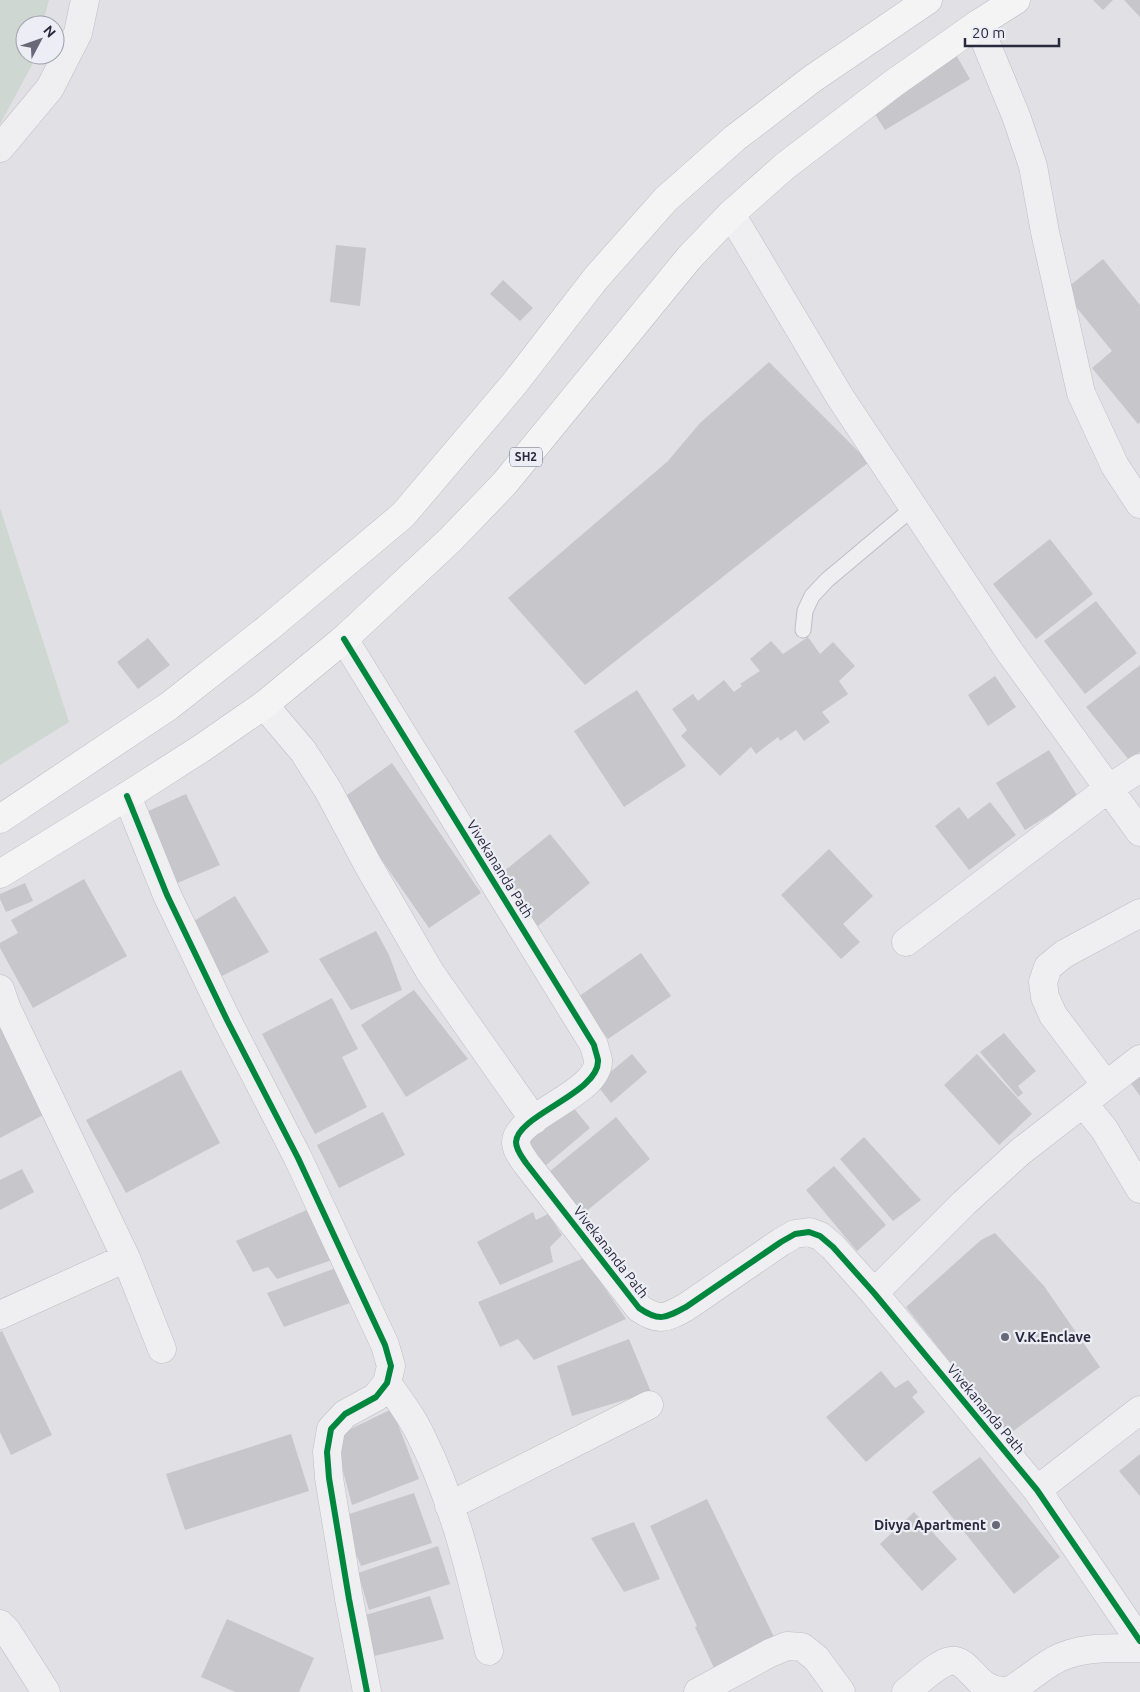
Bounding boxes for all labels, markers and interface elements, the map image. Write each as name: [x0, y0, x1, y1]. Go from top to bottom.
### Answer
north arrow: [15, 15, 65, 65]
scale bar: [965, 15, 1059, 47]
text: N: [40, 22, 59, 41]
text: 20 m: [972, 24, 1005, 41]
road number: SH2: [510, 448, 542, 467]
street label: Vivekananda Path: [463, 817, 537, 921]
street label: Vivekananda Path: [570, 1203, 652, 1301]
place label: V.K.Enclave: [1015, 1329, 1091, 1345]
marker: V.K.Enclave: [999, 1331, 1011, 1343]
street label: Vivekananda Path: [944, 1361, 1028, 1457]
place label: Divya Apartment: [874, 1517, 986, 1533]
marker: Divya Apartment: [990, 1519, 1002, 1531]

